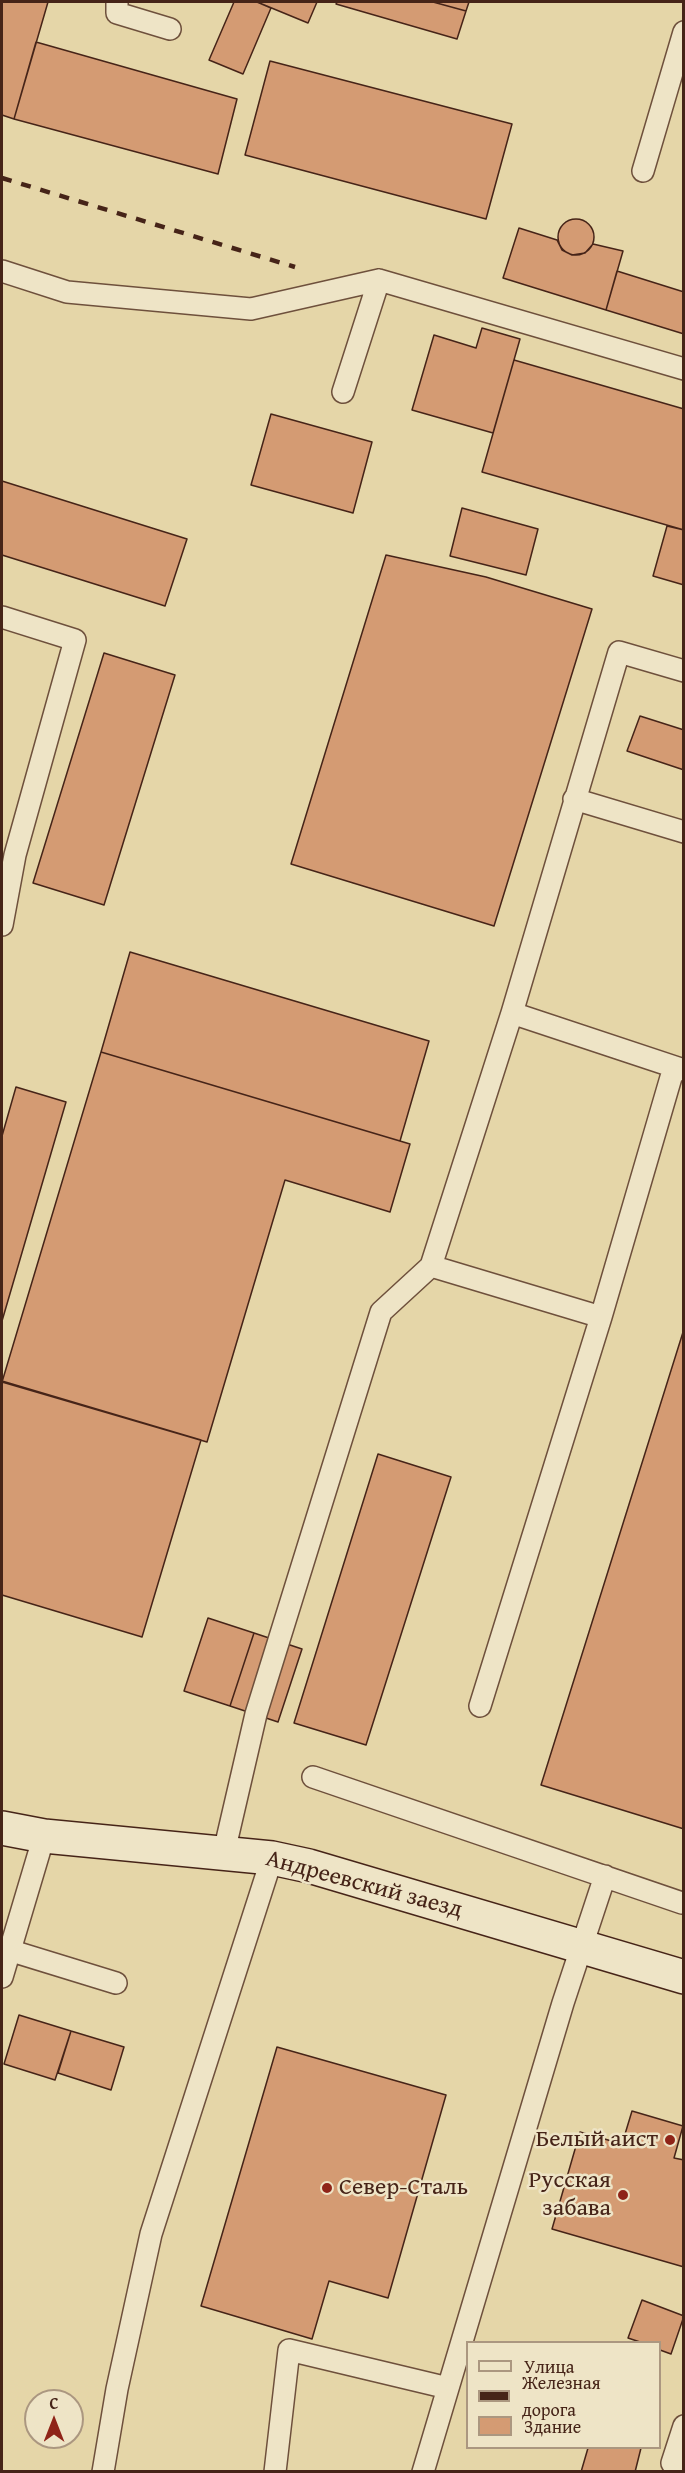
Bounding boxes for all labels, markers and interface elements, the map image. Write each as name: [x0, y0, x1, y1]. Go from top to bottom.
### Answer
street label: Андреевский заезд: [263, 1845, 465, 1925]
place label: Белый аист: [536, 2126, 658, 2154]
marker: Белый аист: [663, 2133, 677, 2147]
place label: Русская забава: [528, 2167, 611, 2223]
place label: Север-Сталь: [339, 2174, 468, 2202]
marker: Север-Сталь: [320, 2181, 334, 2195]
marker: Русская забава: [616, 2188, 630, 2202]
legend: [466, 2341, 661, 2449]
text: Улица: [524, 2353, 574, 2380]
text: Железная дорога: [522, 2369, 601, 2423]
north arrow: [24, 2389, 84, 2449]
text: С: [49, 2391, 59, 2415]
text: Здание: [524, 2413, 581, 2440]

